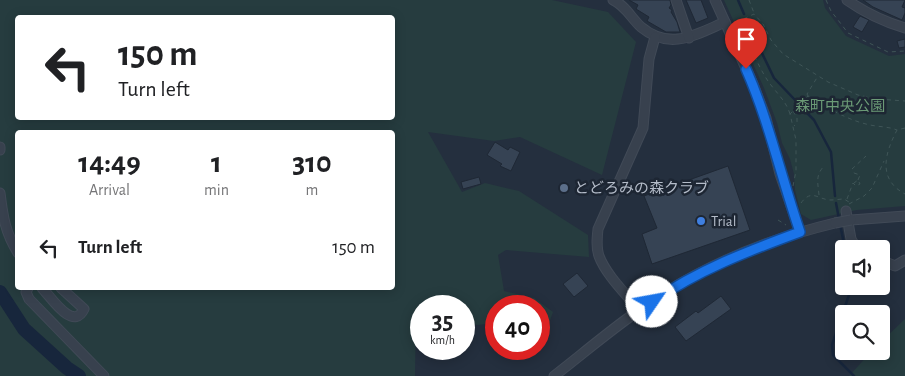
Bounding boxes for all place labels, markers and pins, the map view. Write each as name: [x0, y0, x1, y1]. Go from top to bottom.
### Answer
pin: [725, 18, 767, 69]
place label: とどろみの森クラブ: [574, 180, 709, 196]
marker: とどろみの森クラブ: [558, 182, 570, 194]
place label: Trial: [711, 214, 737, 229]
marker: Trial: [695, 215, 707, 227]

